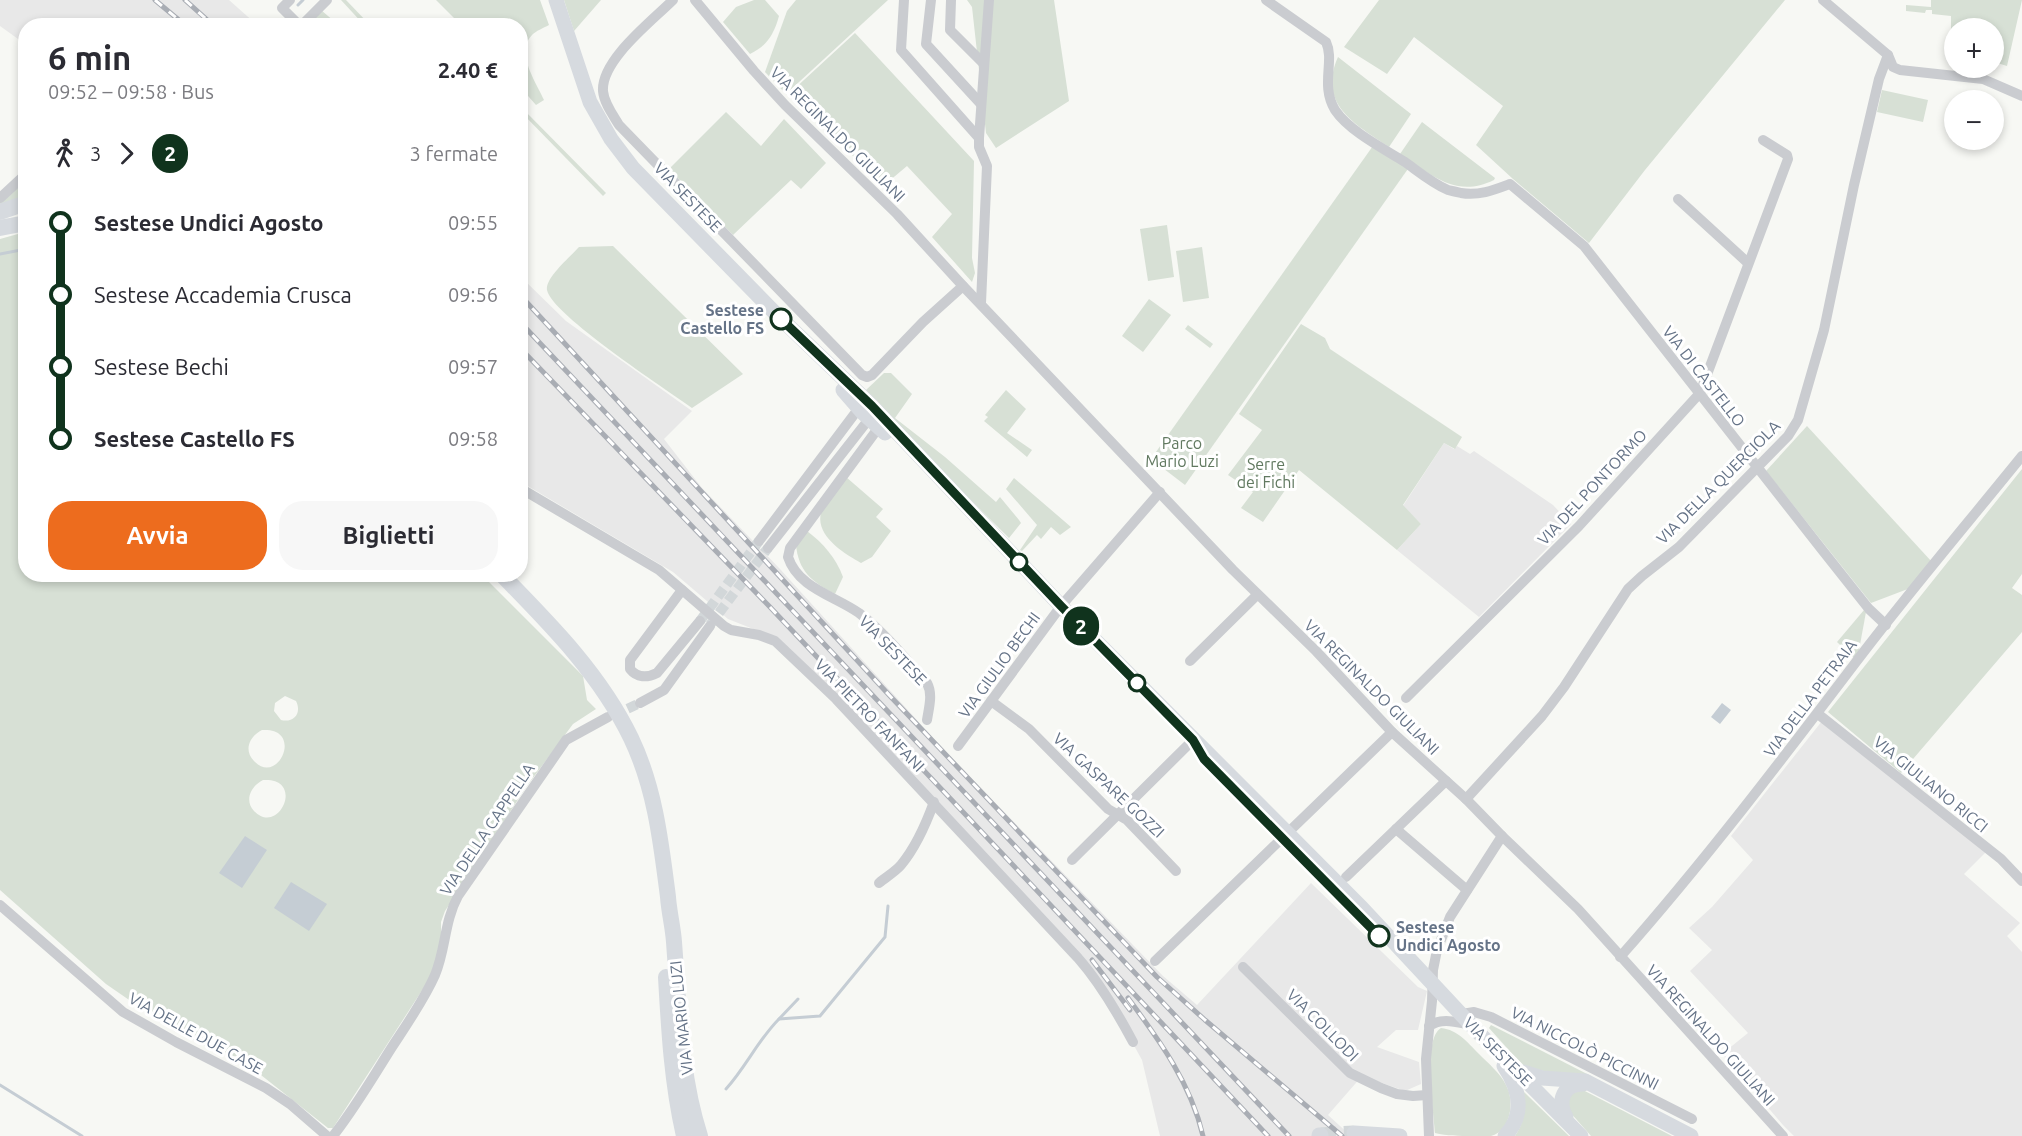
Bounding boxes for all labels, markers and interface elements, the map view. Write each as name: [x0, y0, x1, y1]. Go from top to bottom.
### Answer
map controls: [1944, 18, 2004, 150]
button: +: [1944, 18, 2004, 78]
text: 6 min: [48, 39, 131, 76]
text: 2.40 €: [438, 57, 498, 82]
street label: VIA REGINALDO GIULIANI: [767, 63, 909, 205]
text: 09:52 – 09:58 · Bus: [48, 80, 214, 103]
button: −: [1944, 90, 2004, 150]
icon: walk: [48, 137, 81, 170]
icon: forward: [110, 137, 143, 170]
text: 2: [164, 141, 176, 165]
text: 3: [90, 142, 101, 165]
text: 3 fermate: [410, 142, 498, 165]
street label: VIA SESTESE: [651, 159, 725, 235]
text: Sestese Undici Agosto: [94, 210, 324, 235]
text: 09:55: [448, 211, 498, 234]
text: Sestese Accademia Crusca: [94, 282, 352, 307]
text: 09:56: [448, 283, 498, 306]
place label: Sestese Castello FS: [680, 301, 764, 337]
marker: Sestese Castello FS: [770, 308, 792, 330]
street label: VIA DI CASTELLO: [1659, 322, 1749, 430]
text: Sestese Bechi: [94, 354, 229, 379]
text: 09:57: [448, 355, 498, 378]
street label: VIA DELLA QUERCIOLA: [1653, 416, 1784, 547]
text: Sestese Castello FS: [94, 426, 295, 451]
street label: VIA DEL PONTORMO: [1534, 426, 1650, 548]
text: 09:58: [448, 427, 498, 450]
park label: Parco Mario Luzi: [1145, 434, 1219, 470]
park label: Serre dei Fichi: [1237, 455, 1295, 491]
button: Avvia: [48, 501, 267, 570]
button: Biglietti: [279, 501, 498, 570]
unlabelled marker: [1010, 553, 1028, 571]
line badge: 2: [1062, 606, 1100, 646]
street label: VIA GIULIO BECHI: [955, 609, 1043, 721]
street label: VIA SESTESE: [856, 612, 930, 688]
text: 2: [1075, 614, 1087, 638]
street label: VIA REGINALDO GIULIANI: [1301, 616, 1443, 758]
street label: VIA DELLA PETRAIA: [1760, 635, 1860, 760]
street label: VIA PIETRO FANFANI: [812, 655, 928, 775]
unlabelled marker: [1128, 674, 1146, 692]
street label: VIA GASPARE GOZZI: [1050, 729, 1168, 841]
street label: VIA GIULIANO RICCI: [1870, 732, 1992, 836]
street label: VIA DELLA CAPPELLA: [436, 759, 538, 898]
place label: Sestese Undici Agosto: [1396, 918, 1501, 954]
marker: Sestese Undici Agosto: [1368, 925, 1390, 947]
street label: VIA MARIO LUZI: [666, 960, 696, 1076]
street label: VIA REGINALDO GIULIANI: [1643, 961, 1779, 1109]
street label: VIA COLLODI: [1283, 985, 1363, 1065]
street label: VIA DELLE DUE CASE: [126, 989, 266, 1077]
street label: VIA NICCOLÒ PICCINNI: [1508, 1002, 1662, 1093]
street label: VIA SESTESE: [1460, 1013, 1536, 1089]

